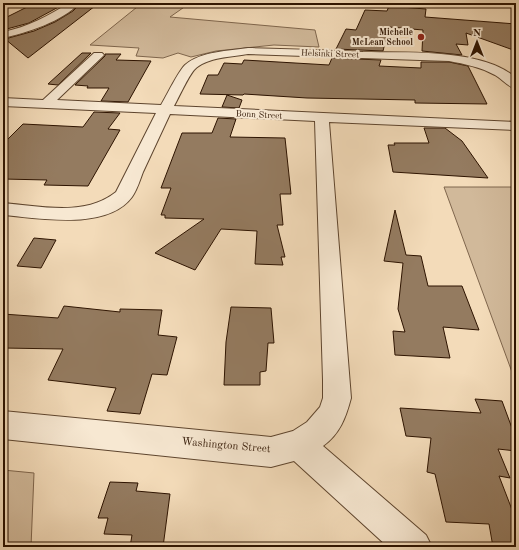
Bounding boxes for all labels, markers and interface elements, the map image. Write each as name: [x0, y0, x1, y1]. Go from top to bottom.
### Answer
north arrow: [457, 22, 497, 62]
place label: Michelle McLean School: [352, 28, 413, 47]
text: N: [473, 28, 482, 39]
marker: Michelle McLean School: [416, 32, 426, 42]
street label: Helsinki Street: [301, 48, 359, 60]
street label: Bonn Street: [235, 109, 283, 121]
street label: Washington Street: [181, 437, 271, 455]

